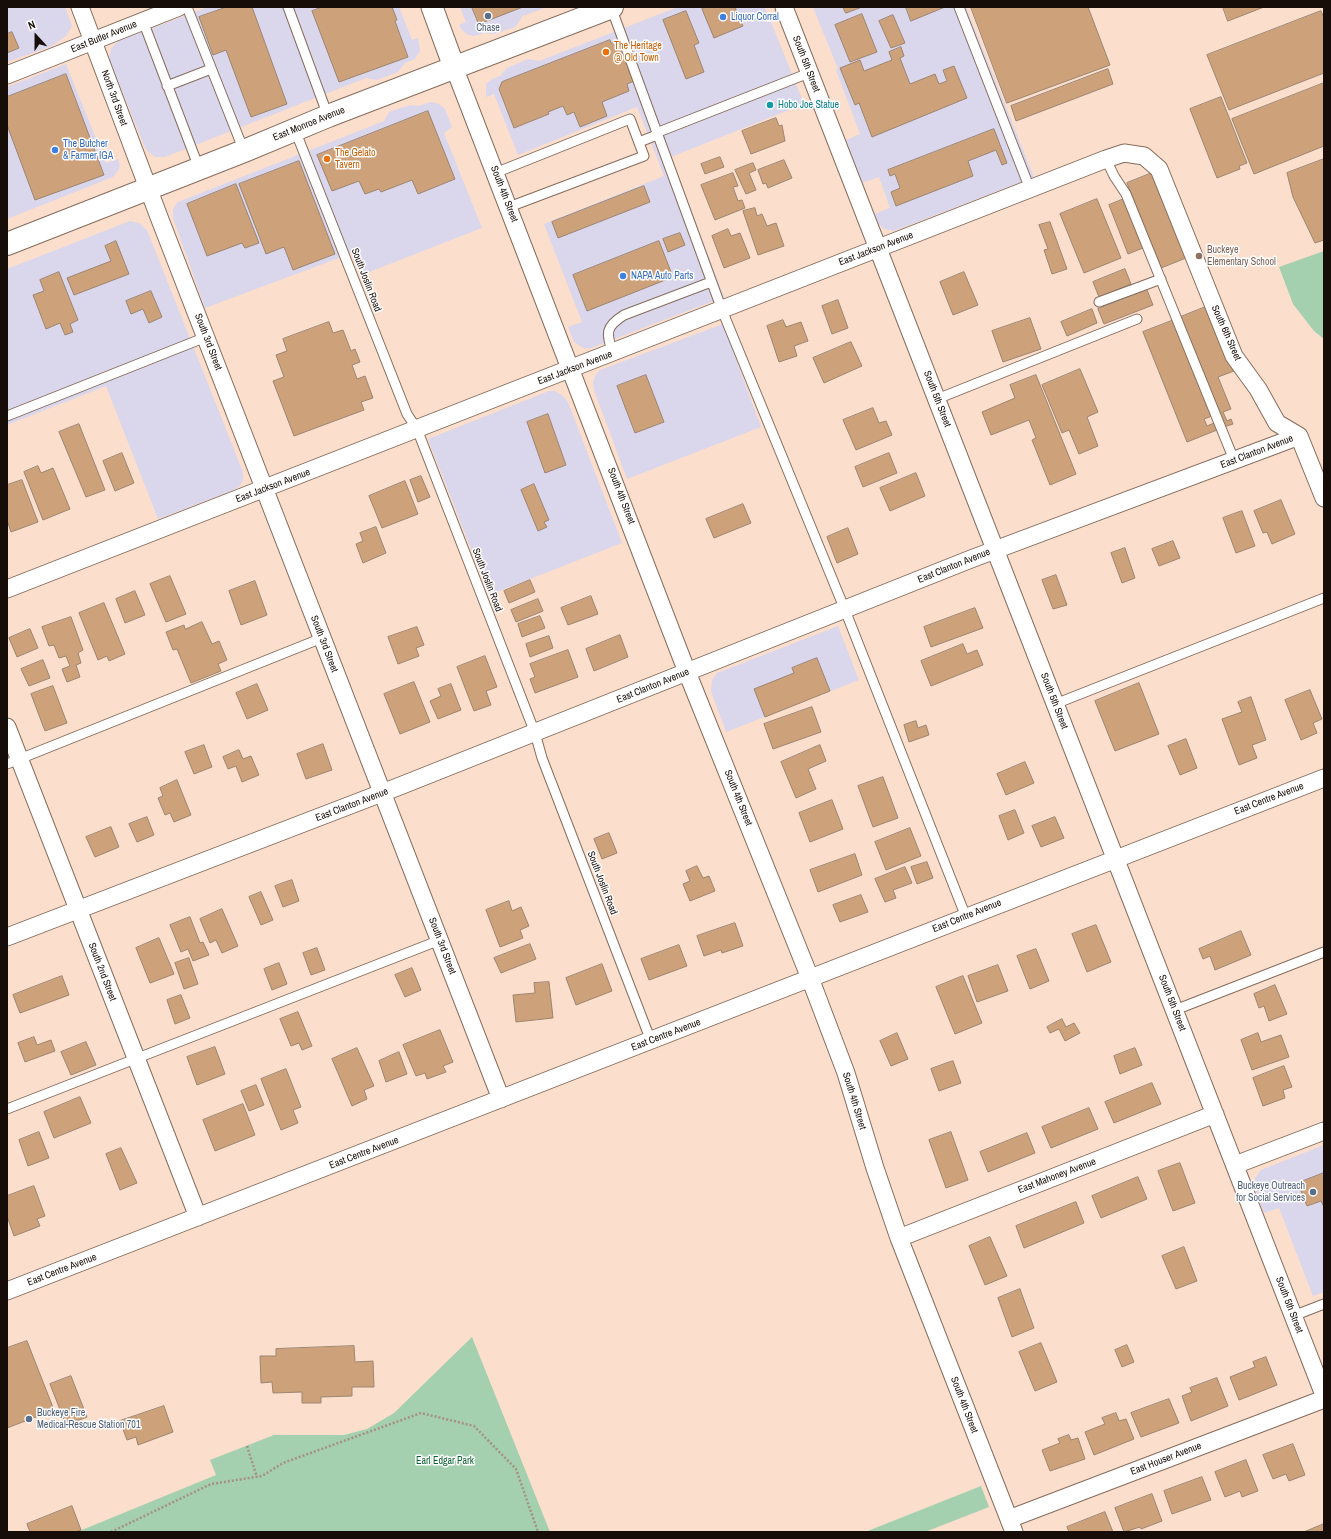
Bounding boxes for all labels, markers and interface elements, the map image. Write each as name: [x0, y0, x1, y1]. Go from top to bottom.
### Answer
marker: Chase: [483, 11, 493, 21]
place label: Liquor Corral: [731, 11, 779, 23]
marker: Liquor Corral: [718, 12, 728, 22]
north arrow: [16, 16, 56, 56]
text: N: [26, 17, 37, 33]
street label: East Butler Avenue: [69, 18, 139, 56]
place label: Chase: [476, 22, 500, 34]
street label: South 5th Street: [790, 34, 822, 94]
place label: The Heritage @ Old Town: [614, 40, 662, 64]
marker: The Heritage @ Old Town: [601, 47, 611, 57]
street label: North 3rd Street: [98, 69, 130, 127]
place label: Hobo Joe Statue: [778, 99, 839, 111]
marker: Hobo Joe Statue: [765, 100, 775, 110]
street label: East Monroe Avenue: [271, 104, 347, 144]
place label: The Butcher & Farmer IGA: [63, 138, 113, 162]
marker: The Butcher & Farmer IGA: [50, 145, 60, 155]
place label: The Gelato Tavern: [335, 147, 376, 170]
marker: The Gelato Tavern: [322, 154, 332, 164]
street label: South 4th Street: [488, 164, 520, 224]
street label: East Jackson Avenue: [837, 229, 915, 269]
place label: Buckeye Elementary School: [1207, 244, 1276, 268]
street label: South Joslin Road: [348, 247, 384, 313]
marker: Buckeye Elementary School: [1194, 251, 1204, 261]
place label: NAPA Auto Parts: [631, 270, 693, 282]
marker: NAPA Auto Parts: [618, 271, 628, 281]
street label: South 6th Street: [1208, 303, 1244, 363]
street label: South 3rd Street: [192, 312, 224, 372]
street label: East Jackson Avenue: [536, 348, 614, 388]
street label: South 5th Street: [921, 369, 953, 429]
street label: East Clanton Avenue: [1219, 433, 1295, 471]
street label: East Jackson Avenue: [234, 466, 312, 506]
street label: South 4th Street: [605, 466, 637, 526]
street label: East Clanton Avenue: [916, 546, 992, 586]
street label: South Joslin Road: [469, 547, 505, 613]
street label: South 3rd Street: [308, 614, 340, 674]
street label: East Clanton Avenue: [615, 666, 691, 706]
street label: South 5th Street: [1038, 671, 1070, 731]
street label: South 4th Street: [721, 768, 755, 828]
street label: East Centre Avenue: [1233, 780, 1305, 818]
street label: East Clanton Avenue: [314, 786, 390, 824]
street label: South Joslin Road: [584, 850, 620, 916]
street label: East Centre Avenue: [931, 897, 1003, 935]
street label: South 3rd Street: [426, 916, 458, 976]
street label: South 2nd Street: [85, 941, 119, 1003]
street label: South 5th Street: [1156, 973, 1188, 1033]
street label: East Centre Avenue: [630, 1016, 702, 1054]
street label: South 4th Street: [840, 1071, 868, 1131]
street label: East Centre Avenue: [328, 1134, 400, 1172]
street label: East Mahoney Avenue: [1016, 1156, 1098, 1196]
place label: Buckeye Outreach for Social Services: [1236, 1180, 1305, 1204]
marker: Buckeye Outreach for Social Services: [1308, 1187, 1318, 1197]
street label: East Centre Avenue: [26, 1251, 98, 1289]
street label: South 5th Street: [1273, 1275, 1305, 1335]
street label: South 4th Street: [948, 1375, 980, 1435]
place label: Buckeye Fire Medical-Rescue Station 701: [37, 1407, 140, 1430]
marker: Buckeye Fire Medical-Rescue Station 701: [24, 1414, 34, 1424]
street label: East Houser Avenue: [1129, 1440, 1203, 1478]
park label: Earl Edgar Park: [416, 1455, 474, 1467]

